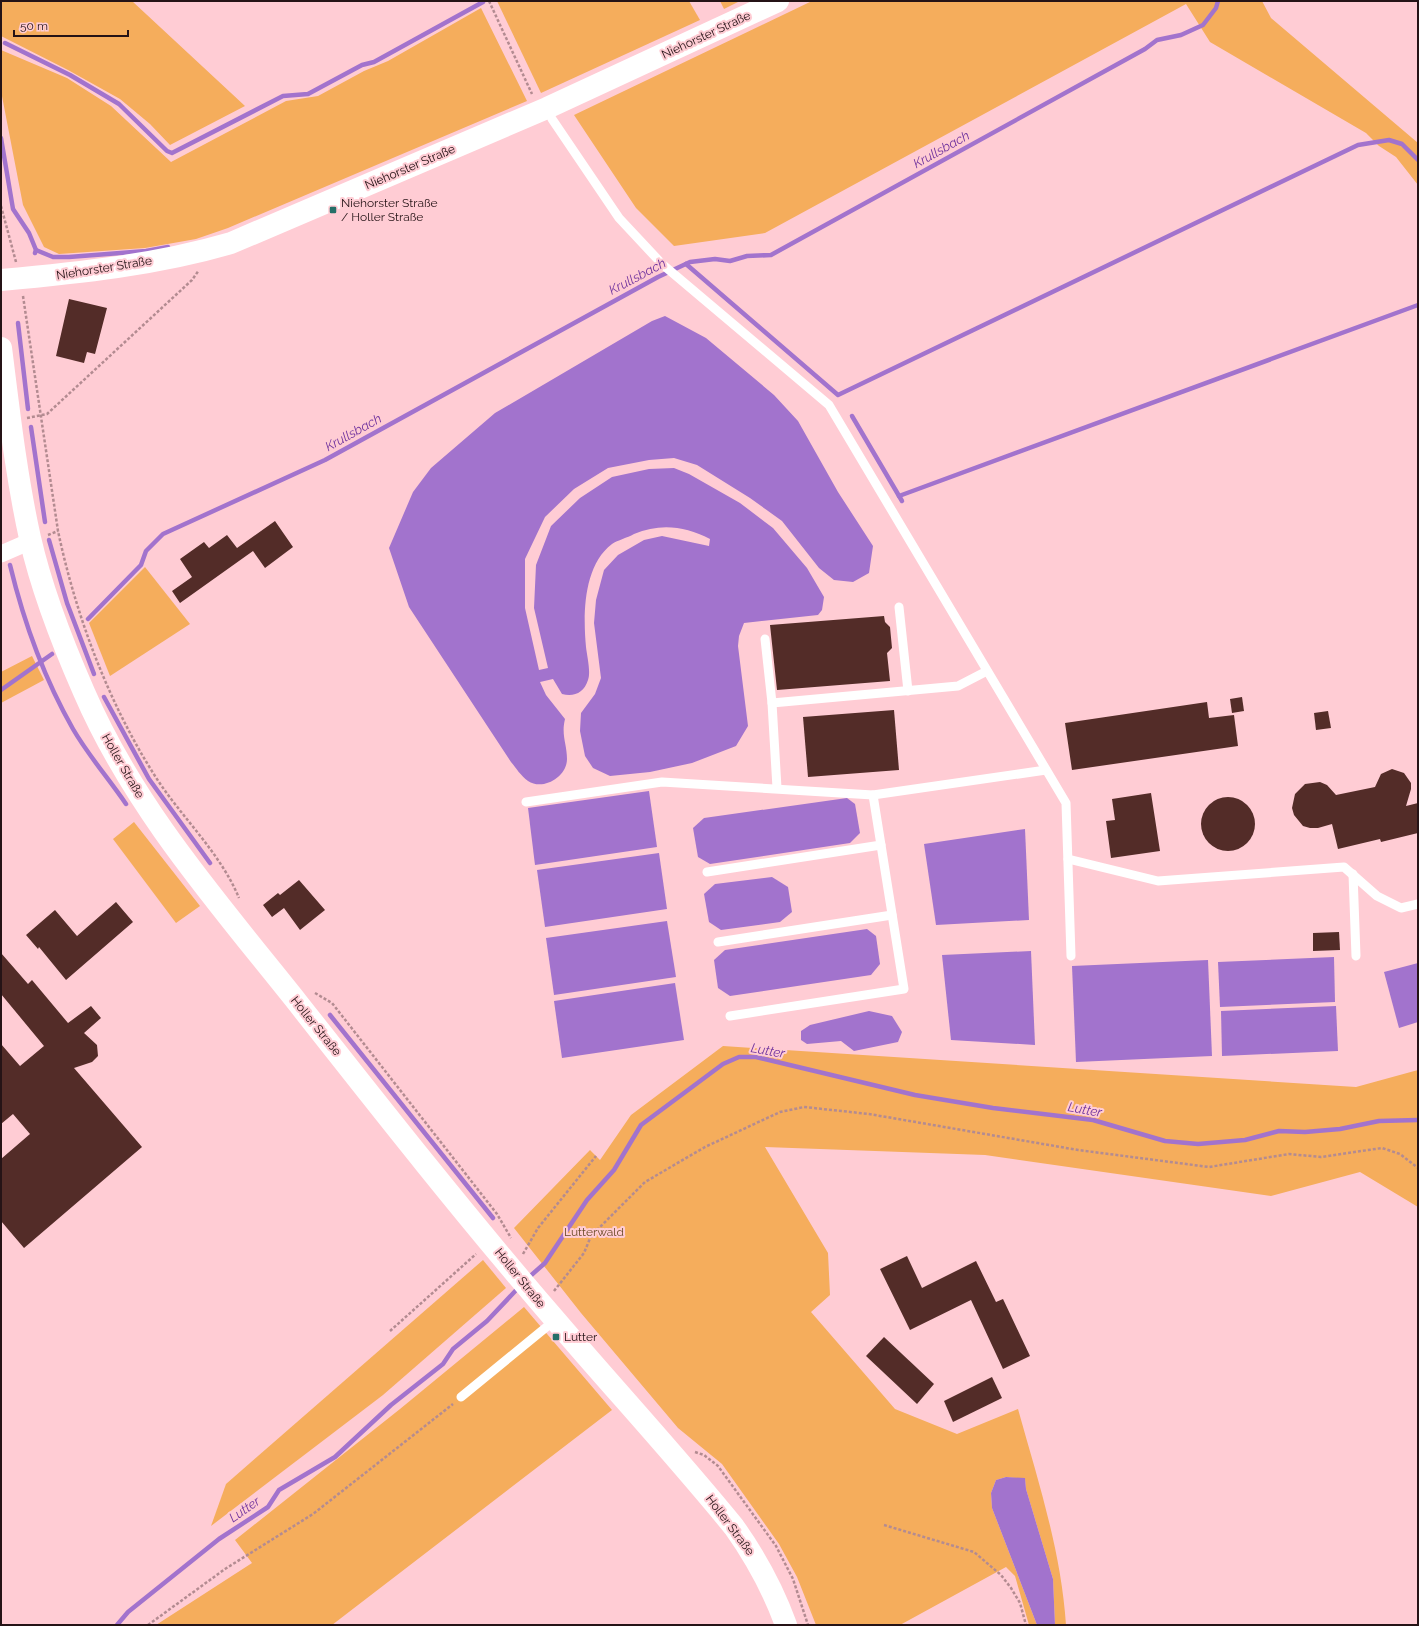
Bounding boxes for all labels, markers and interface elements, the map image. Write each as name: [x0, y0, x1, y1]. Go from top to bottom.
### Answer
street label: Niehorster Straße: [659, 8, 753, 62]
scale bar: [14, 12, 128, 38]
text: 50 m: [20, 19, 48, 33]
water label: Krullsbach: [910, 128, 972, 171]
street label: Niehorster Straße: [363, 142, 457, 192]
place label: Niehorster Straße / Holler Straße: [341, 196, 438, 224]
marker: Niehorster Straße / Holler Straße: [328, 205, 338, 215]
street label: Niehorster Straße: [55, 254, 153, 282]
water label: Krullsbach: [606, 255, 668, 298]
water label: Krullsbach: [322, 411, 384, 454]
street label: Holler Straße: [99, 731, 147, 801]
street label: Holler Straße: [288, 994, 344, 1058]
water label: Lutter: [750, 1040, 787, 1061]
water label: Lutter: [1067, 1099, 1104, 1120]
park label: Lutterwald: [564, 1225, 624, 1239]
street label: Holler Straße: [492, 1246, 548, 1310]
place label: Lutter: [564, 1330, 598, 1344]
marker: Lutter: [551, 1332, 561, 1342]
street label: Holler Straße: [703, 1492, 757, 1558]
water label: Lutter: [226, 1493, 263, 1525]

